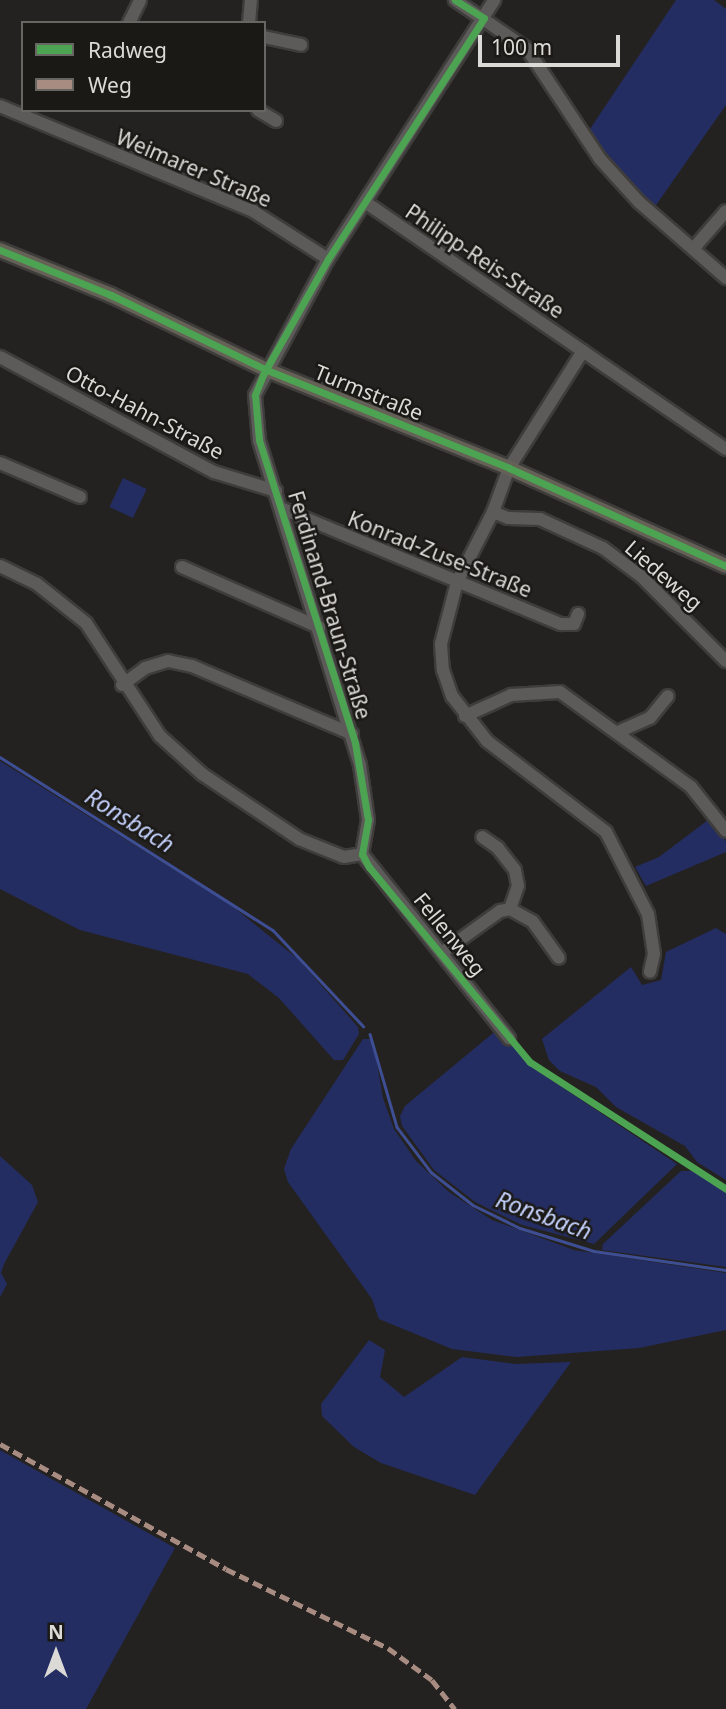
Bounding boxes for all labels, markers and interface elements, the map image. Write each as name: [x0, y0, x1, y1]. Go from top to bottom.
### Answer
legend: [21, 21, 266, 112]
scale bar: [481, 21, 623, 65]
text: 100 m: [491, 33, 552, 61]
text: Radweg: [88, 36, 167, 64]
text: Weg: [88, 71, 132, 99]
street label: Weimarer Straße: [113, 124, 275, 212]
street label: Philipp-Reis-Straße: [401, 199, 569, 323]
street label: Turmstraße: [311, 359, 427, 425]
street label: Otto-Hahn-Straße: [62, 360, 228, 464]
street label: Ferdinand-Braun-Straße: [283, 488, 377, 722]
street label: Konrad-Zuse-Straße: [344, 506, 536, 602]
street label: Liedeweg: [620, 535, 708, 615]
water label: Ronsbach: [80, 782, 180, 858]
street label: Fellenweg: [409, 887, 491, 981]
water label: Ronsbach: [493, 1185, 595, 1245]
north arrow: [21, 1618, 91, 1688]
text: N: [48, 1619, 64, 1645]

